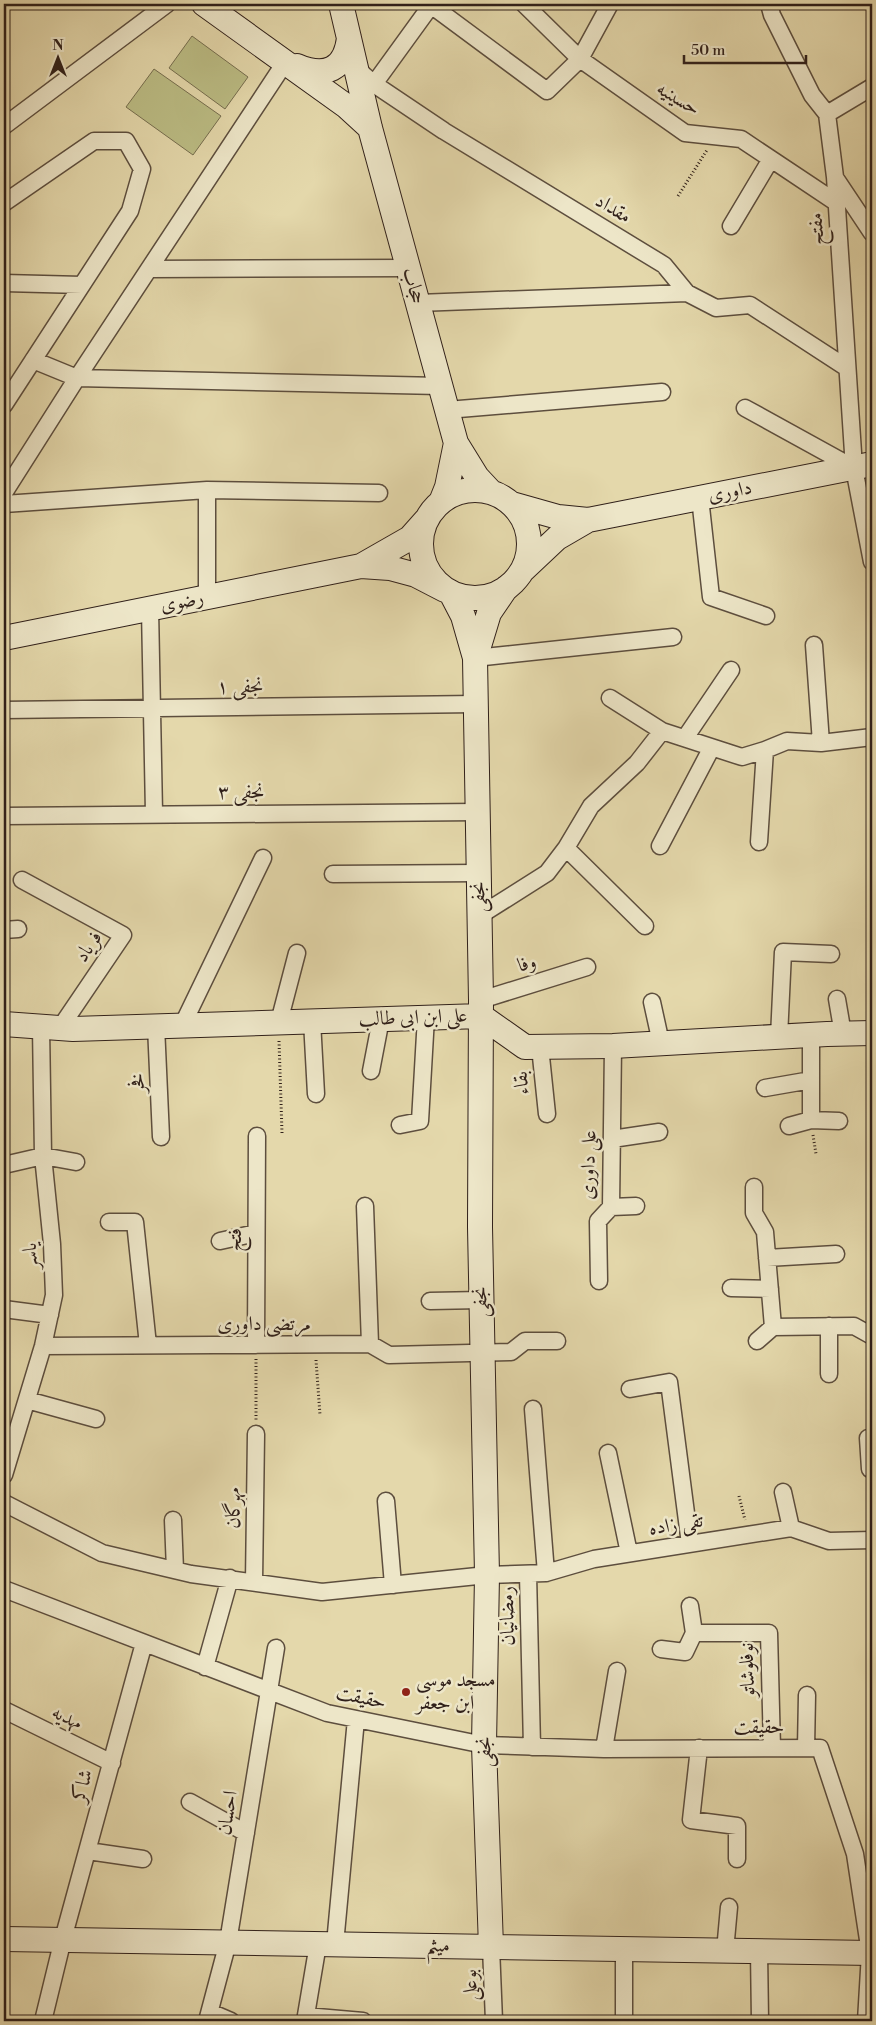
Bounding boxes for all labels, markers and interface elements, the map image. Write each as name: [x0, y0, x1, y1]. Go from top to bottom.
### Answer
north arrow: [32, 32, 82, 82]
scale bar: [684, 32, 806, 64]
text: N: [52, 37, 64, 55]
text: 50 m: [691, 41, 725, 60]
street label: حسینیه: [652, 76, 704, 122]
street label: مقداد: [590, 188, 636, 230]
street label: مفتح: [803, 211, 835, 246]
street label: حجاب: [396, 265, 430, 307]
street label: داوری: [706, 475, 754, 509]
street label: رضوی: [158, 586, 206, 618]
street label: نجفی ۱: [216, 674, 264, 701]
street label: نجفی ۳: [218, 780, 264, 806]
street label: نجفی: [466, 881, 493, 913]
street label: فریاد: [70, 926, 108, 968]
street label: وفا: [515, 949, 539, 979]
street label: علی ابن ابی طالب: [358, 1004, 468, 1033]
street label: بقاء: [508, 1070, 536, 1096]
street label: فخر: [125, 1072, 151, 1096]
street label: علی داوری: [575, 1130, 604, 1200]
street label: فتح: [223, 1228, 252, 1252]
street label: یاسر: [18, 1241, 44, 1272]
street label: نجفی: [468, 1286, 495, 1318]
street label: مرتضی داوری: [217, 1312, 311, 1338]
street label: مهرگان: [220, 1487, 247, 1529]
street label: تقی زاده: [647, 1508, 705, 1543]
street label: رمضانیان: [495, 1586, 521, 1646]
street label: نوفلوشاتو: [735, 1642, 762, 1700]
place label: مسجد موسی ابن جعفر: [414, 1668, 496, 1716]
street label: حقیقت: [334, 1680, 388, 1716]
marker: مسجد موسی ابن جعفر: [400, 1686, 412, 1698]
street label: مهدیه: [47, 1700, 87, 1736]
street label: حقیقت: [734, 1715, 784, 1740]
street label: نجفی: [472, 1736, 499, 1768]
street label: شاکر: [66, 1767, 99, 1807]
street label: احسان: [212, 1789, 244, 1837]
street label: میثم: [426, 1933, 450, 1965]
street label: بوعلی: [458, 1969, 485, 2001]

